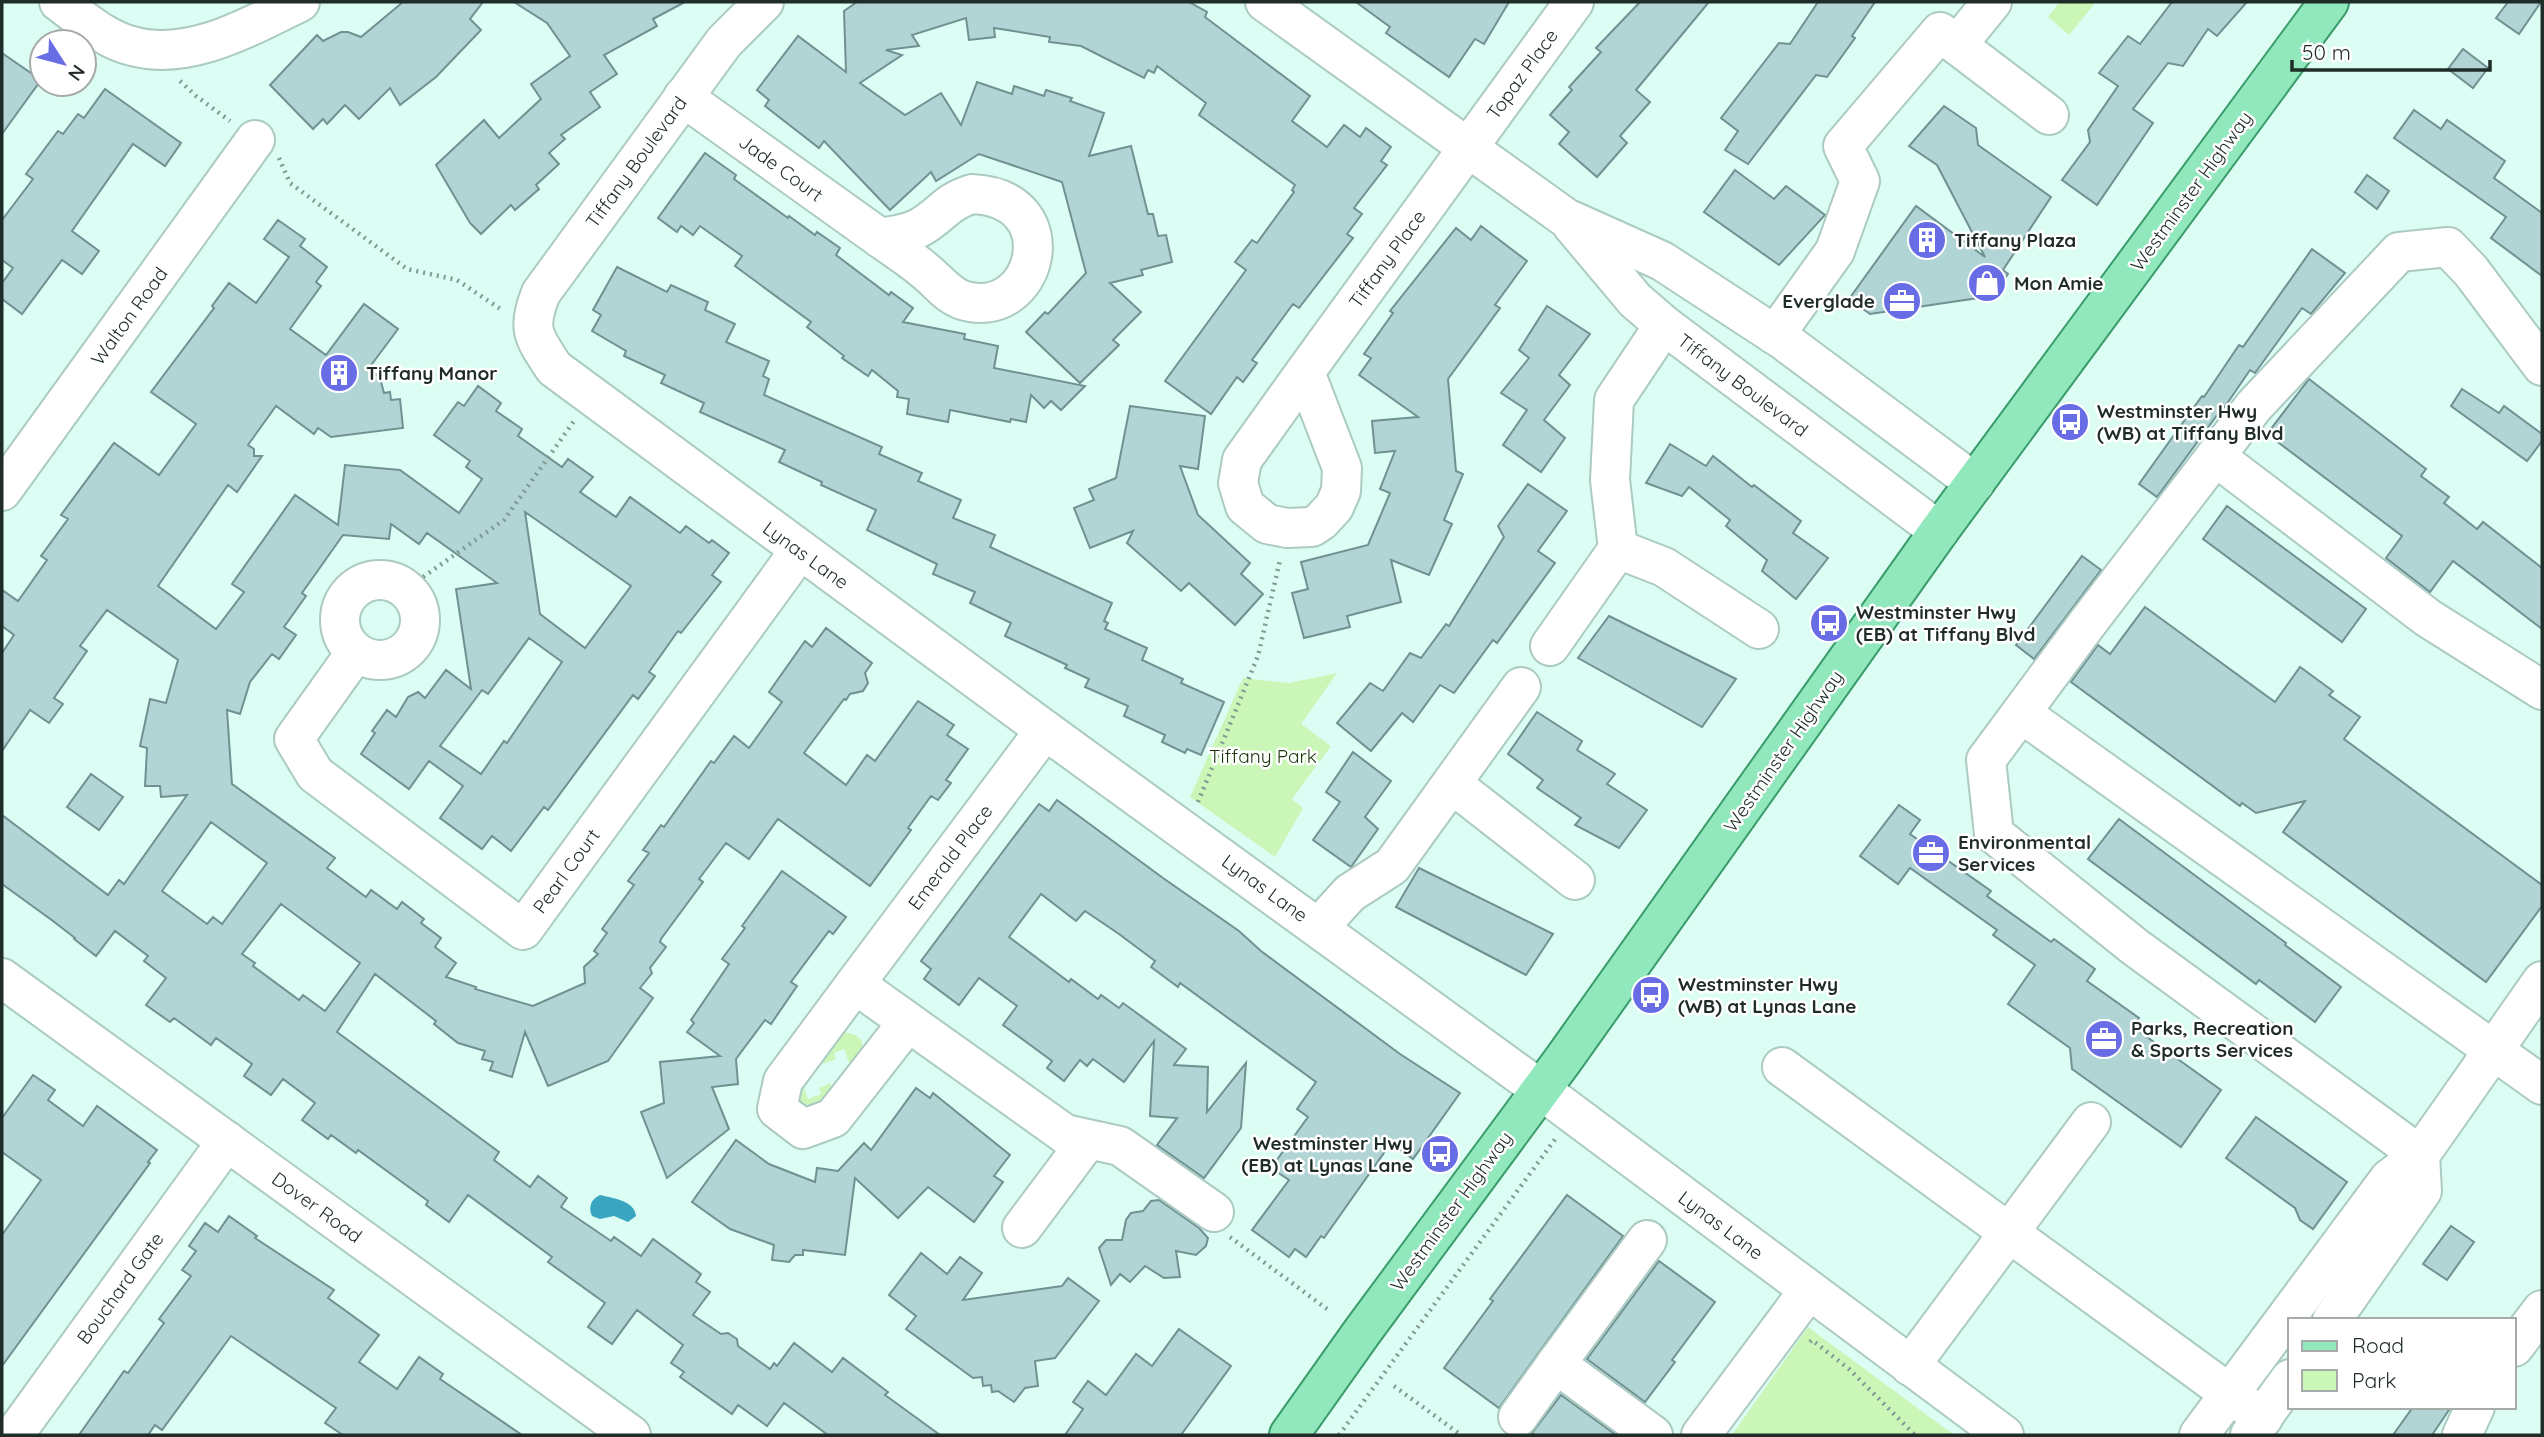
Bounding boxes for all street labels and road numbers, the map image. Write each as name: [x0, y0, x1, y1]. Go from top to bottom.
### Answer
street label: Topaz Place: [1481, 24, 1563, 124]
street label: Tiffany Boulevard: [580, 91, 692, 233]
street label: Westminster Highway: [2125, 106, 2257, 276]
street label: Jade Court: [734, 129, 828, 207]
street label: Tiffany Place: [1343, 205, 1431, 313]
street label: Walton Road: [85, 262, 173, 370]
street label: Tiffany Boulevard: [1673, 328, 1813, 442]
street label: Lynas Lane: [758, 516, 854, 594]
street label: Westminster Highway: [1718, 665, 1848, 837]
street label: Emerald Place: [902, 799, 998, 915]
street label: Pearl Court: [527, 824, 605, 918]
street label: Lynas Lane: [1217, 849, 1313, 927]
street label: Westminster Highway: [1385, 1126, 1517, 1296]
street label: Dover Road: [267, 1166, 367, 1248]
street label: Lynas Lane: [1674, 1185, 1768, 1265]
street label: Bouchard Gate: [71, 1227, 169, 1349]

